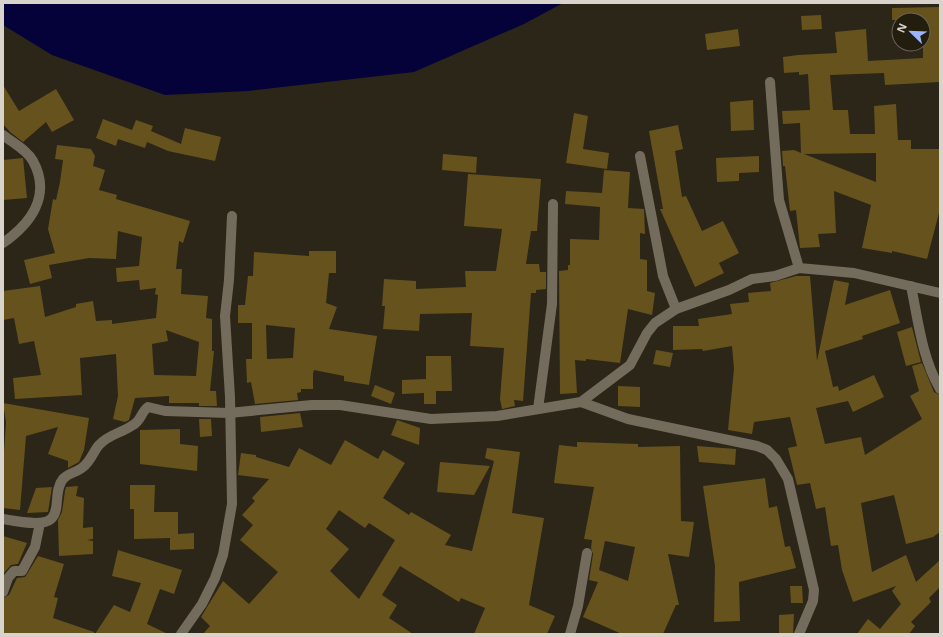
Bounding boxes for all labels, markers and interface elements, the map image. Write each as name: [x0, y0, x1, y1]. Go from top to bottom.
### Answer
north arrow: [891, 12, 931, 52]
text: N: [893, 21, 910, 35]

